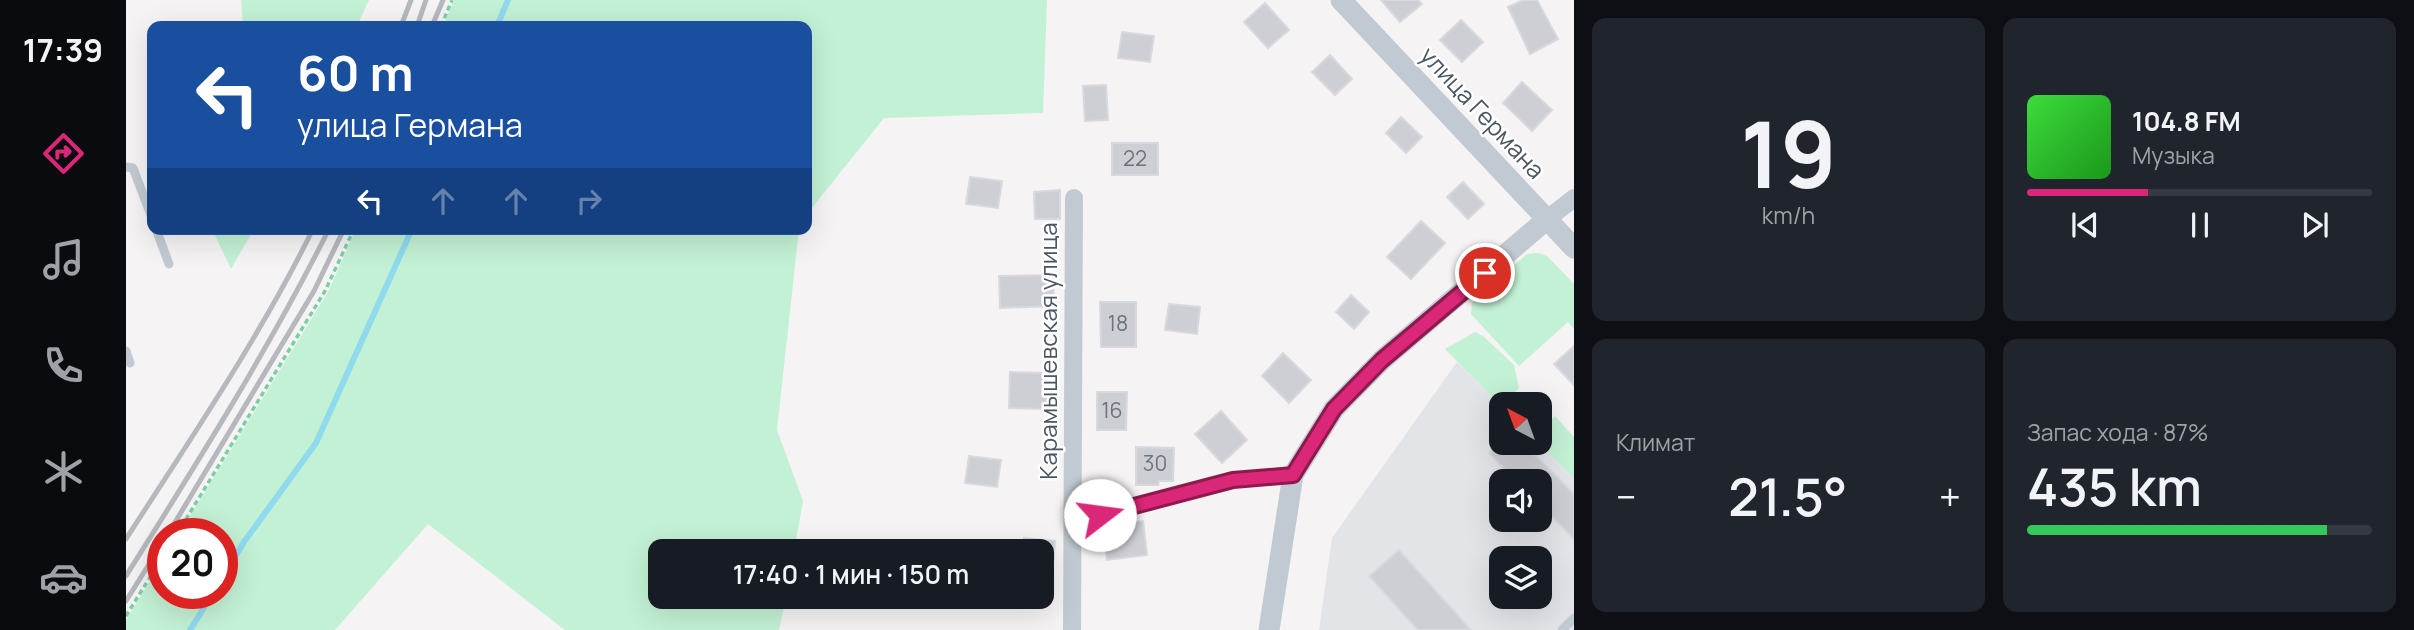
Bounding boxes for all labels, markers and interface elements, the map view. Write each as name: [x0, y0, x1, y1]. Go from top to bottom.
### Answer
text: 17:39: [23, 28, 103, 72]
text: 60 m: [297, 39, 414, 106]
street label: улица Германа: [1413, 39, 1553, 185]
icon: left: [182, 49, 273, 140]
text: 19: [1740, 91, 1837, 215]
text: улица Германа: [297, 103, 523, 147]
text: 104.8 FM: [2132, 103, 2241, 139]
icon: directions: [39, 129, 88, 178]
text: Музыка: [2132, 139, 2215, 171]
house number: 22: [1123, 144, 1147, 172]
icon: left: [351, 182, 389, 220]
icon: ahead: [424, 182, 462, 220]
icon: ahead: [497, 182, 535, 220]
icon: right: [570, 182, 608, 220]
text: km/h: [1762, 199, 1815, 231]
icon: previous: [2066, 206, 2104, 244]
icon: pause: [2181, 206, 2219, 244]
icon: next: [2296, 206, 2334, 244]
street label: Карамышевская улица: [1031, 222, 1064, 480]
icon: music: [39, 235, 88, 284]
pin: [1455, 243, 1515, 303]
icon: arrive: [1466, 254, 1504, 292]
house number: 18: [1108, 309, 1128, 337]
icon: phone: [39, 341, 88, 390]
north arrow: [1489, 392, 1552, 455]
map controls: [1489, 392, 1552, 609]
house number: 16: [1101, 396, 1123, 424]
text: Запас хода · 87%: [2027, 416, 2209, 448]
text: Климат: [1616, 426, 1695, 458]
icon: climate: [39, 447, 88, 496]
house number: 30: [1143, 449, 1167, 477]
text: 435 km: [2027, 451, 2202, 522]
text: 21.5°: [1728, 461, 1847, 532]
button: sound: [1489, 469, 1552, 532]
text: −: [1616, 470, 1637, 522]
text: +: [1939, 470, 1961, 522]
position arrow: [1063, 478, 1137, 552]
speed limit sign: 20: [147, 518, 238, 609]
button: layers: [1489, 546, 1552, 609]
icon: car: [39, 553, 88, 602]
text: 17:40 · 1 мин · 150 m: [733, 556, 969, 592]

